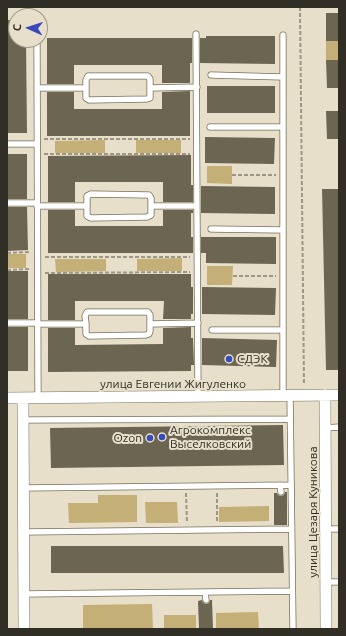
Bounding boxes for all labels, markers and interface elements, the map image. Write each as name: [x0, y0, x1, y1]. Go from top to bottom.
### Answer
north arrow: [8, 8, 48, 48]
text: С: [11, 24, 23, 31]
place label: СДЭК: [237, 352, 268, 366]
marker: СДЭК: [224, 354, 234, 364]
street label: улица Евгении Жигуленко: [100, 377, 246, 391]
place label: Агрокомплекс Выселковский: [170, 423, 251, 451]
place label: Ozon: [113, 431, 142, 445]
marker: Агрокомплекс Выселковский: [157, 432, 167, 442]
marker: Ozon: [145, 433, 155, 443]
street label: улица Цезаря Куникова: [306, 446, 320, 578]

